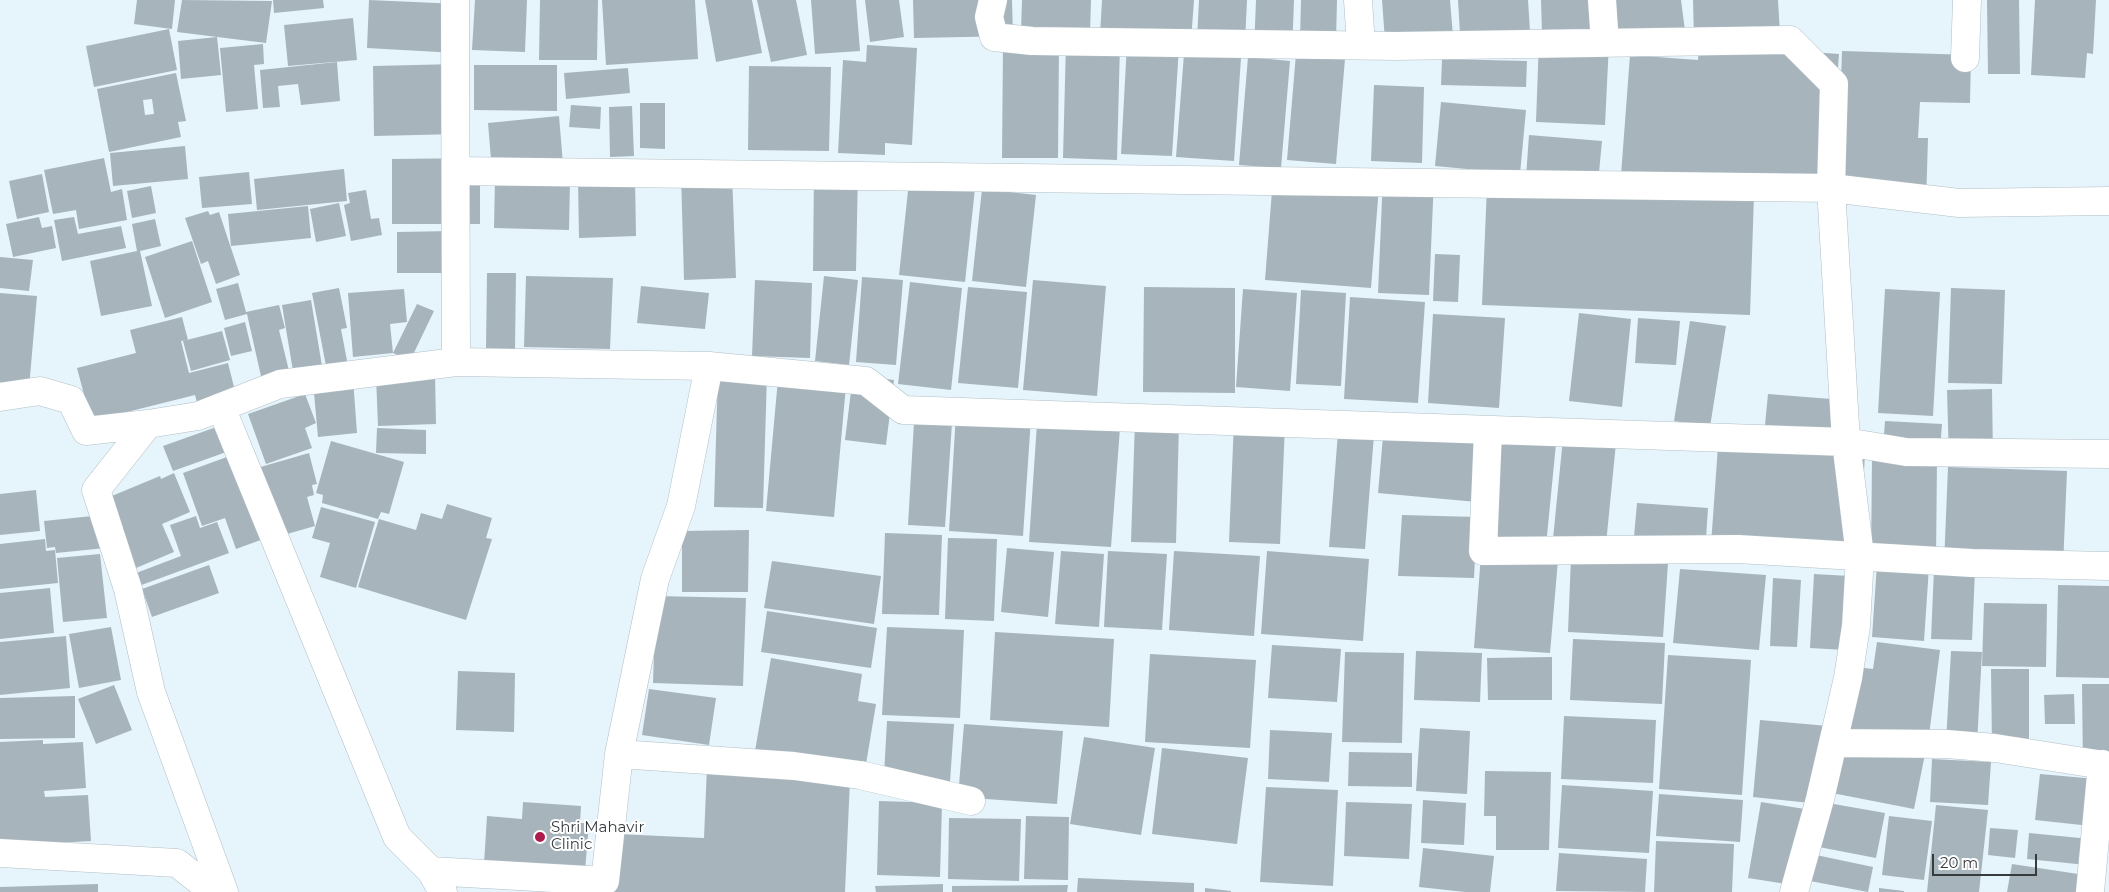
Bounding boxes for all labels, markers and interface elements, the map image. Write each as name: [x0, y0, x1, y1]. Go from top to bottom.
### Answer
place label: Shri Mahavir Clinic: [551, 819, 644, 854]
marker: Shri Mahavir Clinic: [533, 830, 547, 844]
scale bar: [1934, 844, 2039, 876]
text: 20 m: [1940, 853, 1978, 872]

